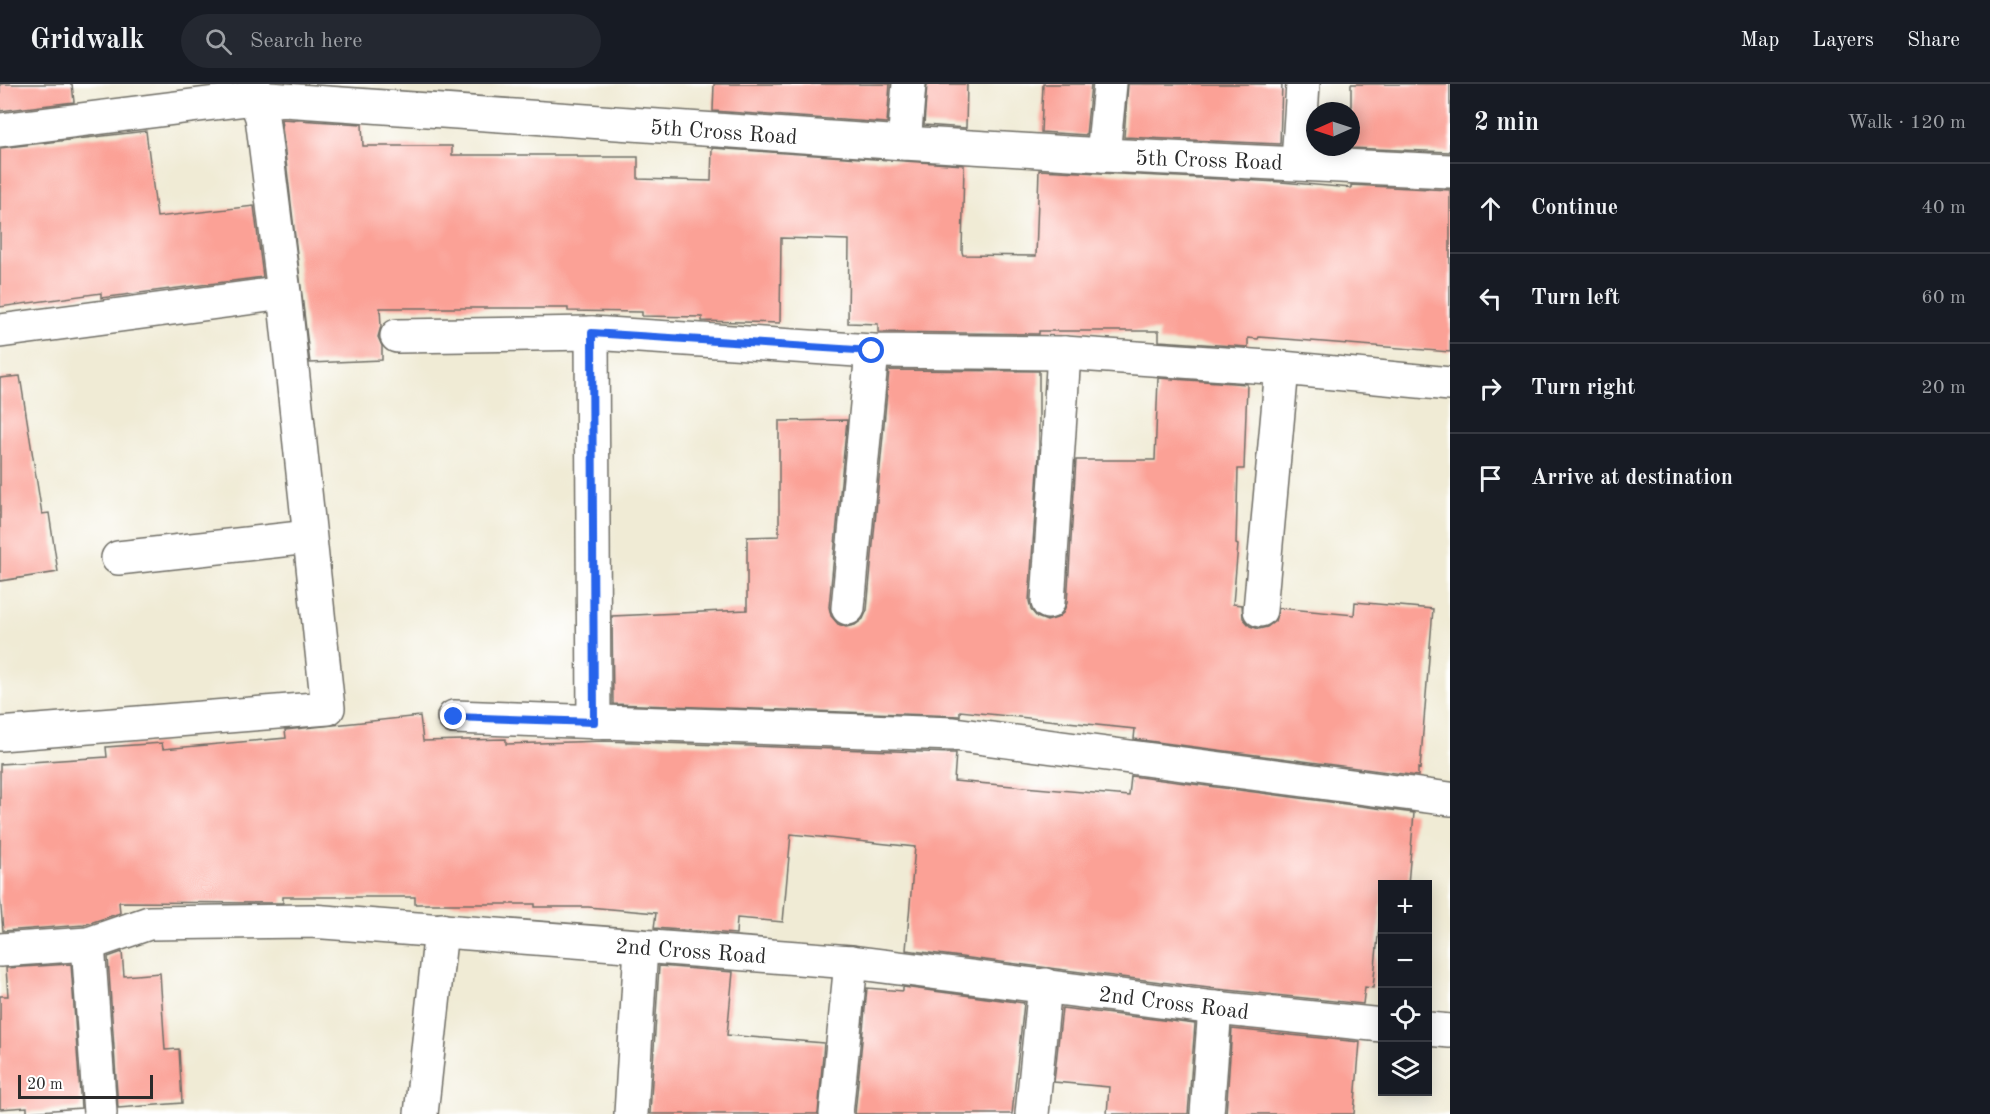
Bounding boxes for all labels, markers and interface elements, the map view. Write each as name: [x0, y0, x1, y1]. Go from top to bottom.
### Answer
search box: [181, 14, 601, 68]
icon: search: [202, 25, 235, 58]
text: Gridwalk: [30, 27, 145, 55]
text: Search here: [250, 30, 362, 52]
text: Map: [1740, 30, 1779, 51]
text: Layers: [1812, 30, 1874, 51]
text: Share: [1907, 30, 1960, 51]
north arrow: [1306, 102, 1360, 156]
text: 2 min: [1474, 110, 1539, 136]
text: Walk · 120 m: [1847, 113, 1966, 133]
street label: 5th Cross Road: [649, 117, 798, 149]
street label: 5th Cross Road: [1135, 147, 1283, 175]
icon: ahead: [1474, 192, 1507, 225]
text: Continue: [1531, 197, 1618, 219]
text: 40 m: [1921, 198, 1966, 218]
icon: left: [1474, 282, 1507, 315]
text: Turn left: [1531, 287, 1620, 309]
text: 60 m: [1921, 288, 1966, 308]
route start: [858, 337, 884, 363]
icon: right: [1474, 372, 1507, 405]
text: Turn right: [1531, 377, 1635, 399]
text: 20 m: [1921, 378, 1966, 398]
icon: arrive: [1474, 462, 1507, 495]
text: Arrive at destination: [1531, 467, 1733, 489]
route end: [440, 703, 466, 729]
map controls: [1378, 880, 1432, 1096]
button: +: [1378, 880, 1432, 934]
button: −: [1378, 934, 1432, 988]
street label: 2nd Cross Road: [615, 936, 767, 968]
street label: 2nd Cross Road: [1097, 984, 1250, 1024]
button: locate: [1378, 988, 1432, 1042]
button: layers: [1378, 1042, 1432, 1096]
scale bar: [18, 1072, 153, 1100]
text: 20 m: [27, 1077, 63, 1093]

